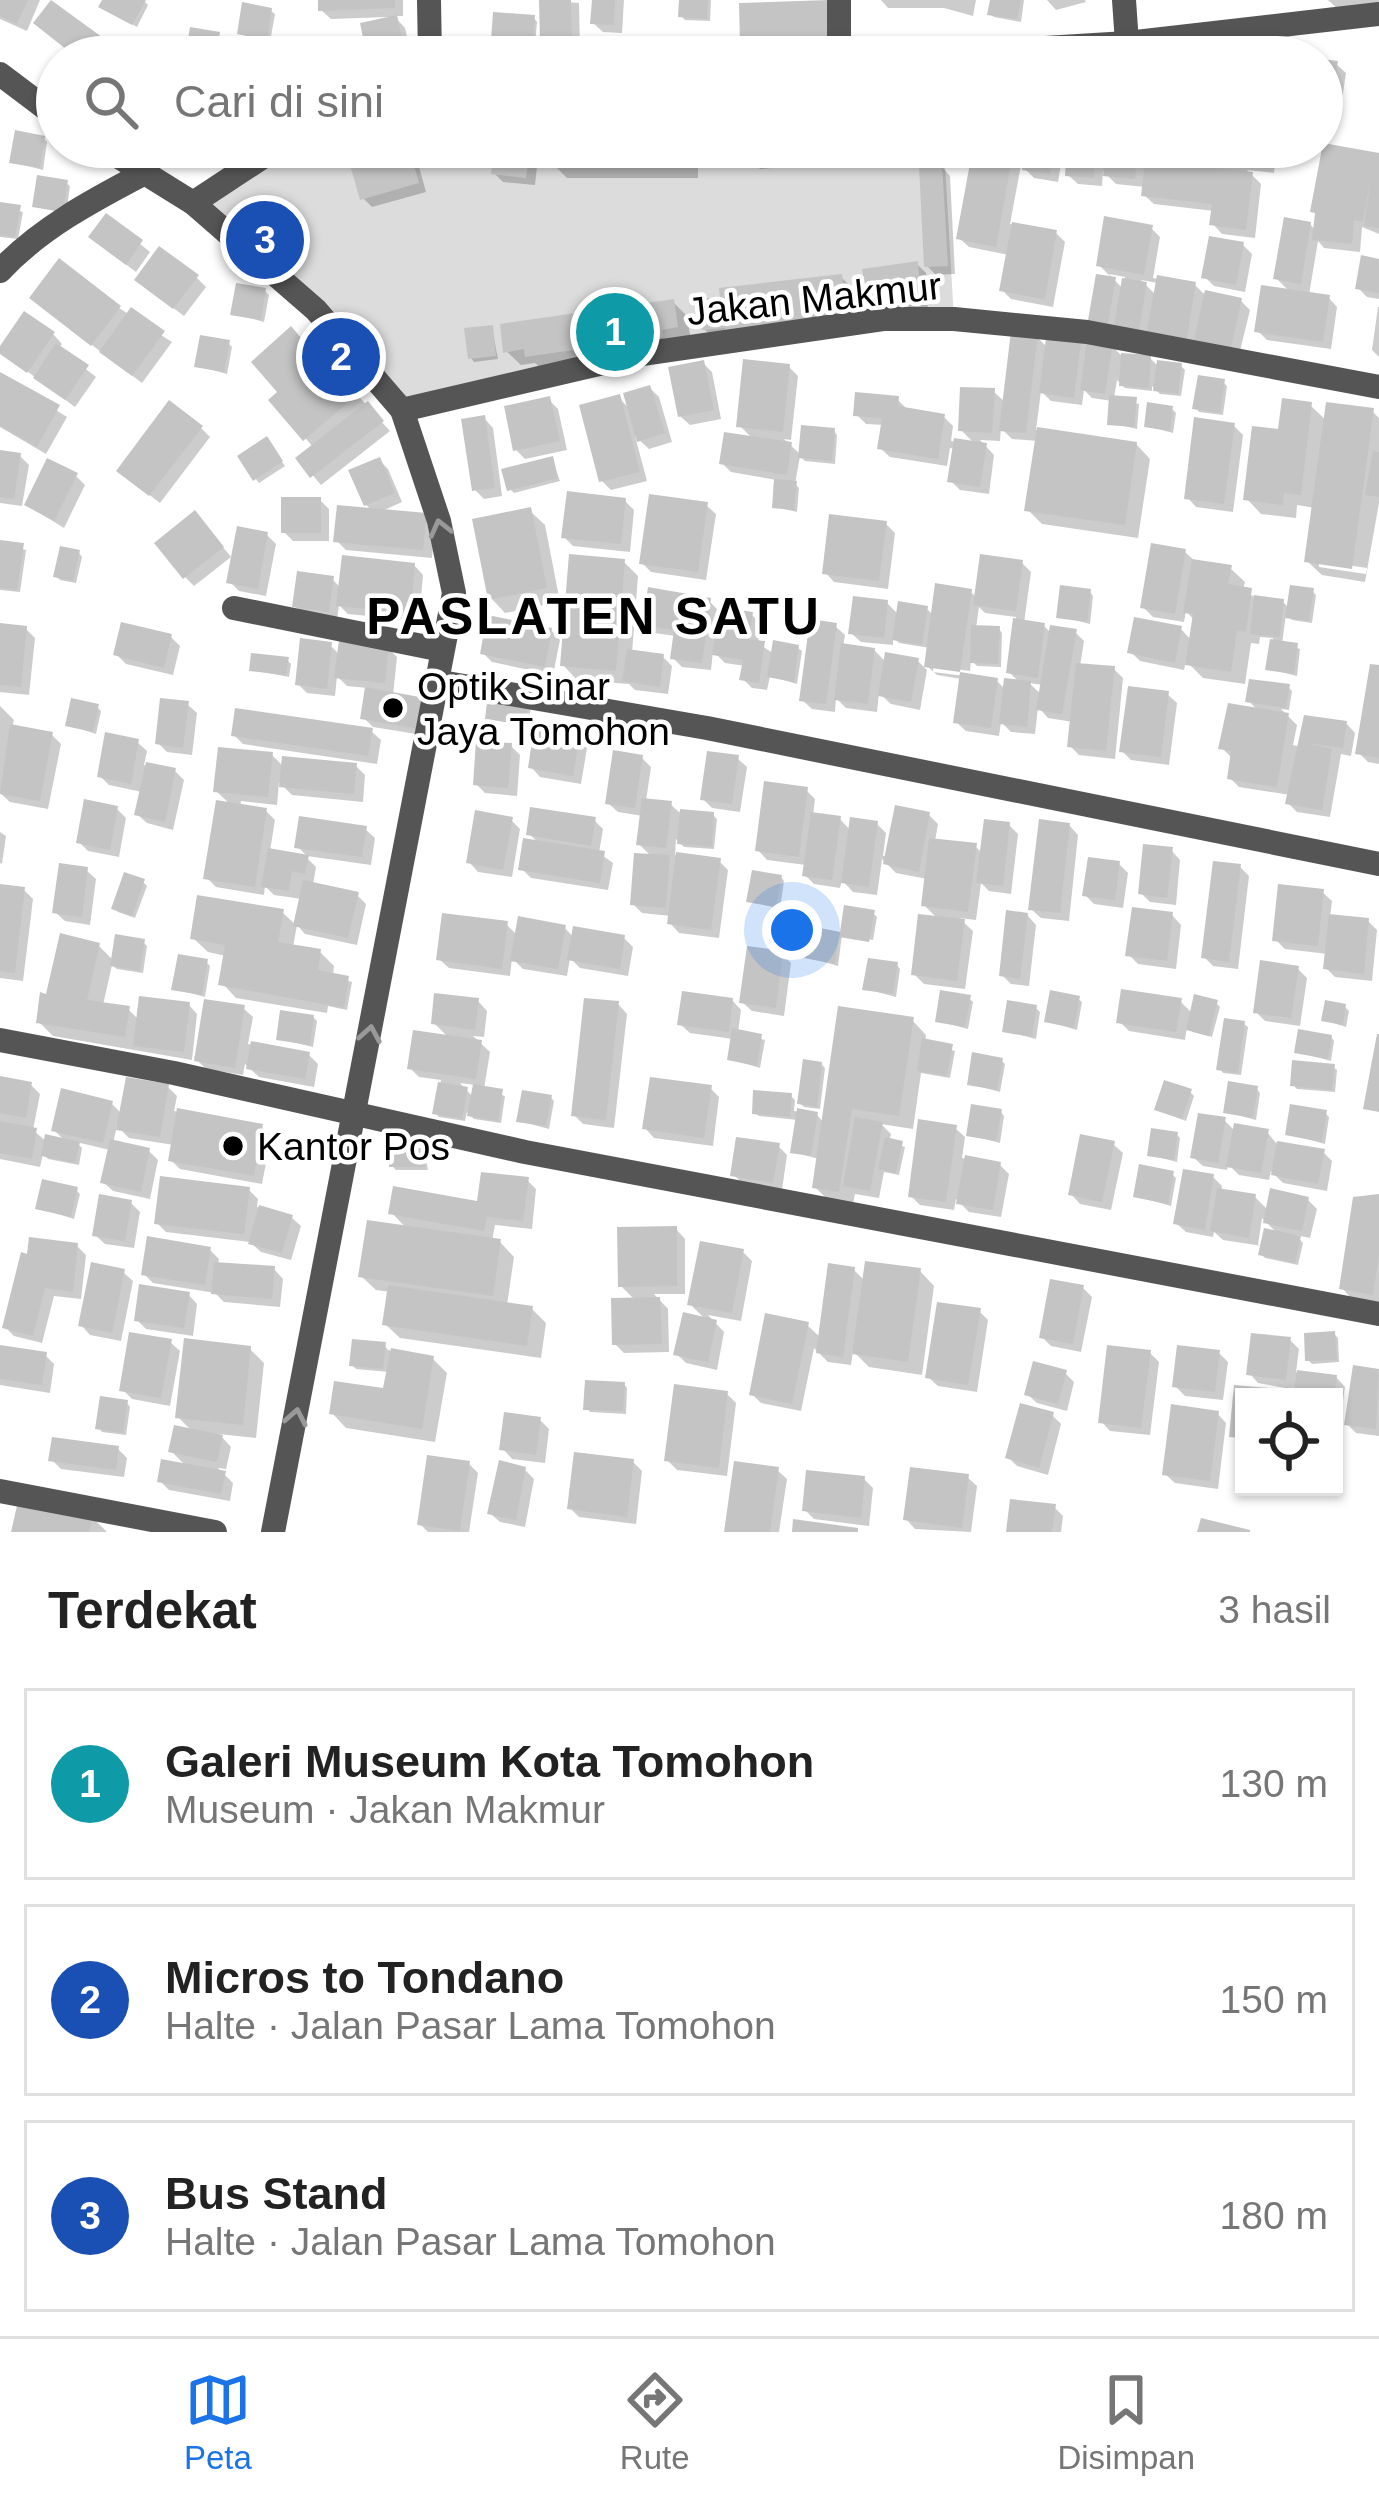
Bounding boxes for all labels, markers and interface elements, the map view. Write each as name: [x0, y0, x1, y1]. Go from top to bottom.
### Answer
search box: [36, 36, 1343, 168]
icon: search: [78, 69, 144, 135]
text: Cari di sini: [174, 76, 384, 127]
pin: 3: [226, 195, 304, 285]
street label: Jakan Makmur: [685, 264, 943, 333]
pin: 1: [576, 287, 654, 377]
pin: 2: [302, 312, 380, 402]
one-way arrow: [429, 518, 454, 539]
district label: PASLATEN SATU: [366, 588, 822, 645]
place label: Optik Sinar Jaya Tomohon: [417, 665, 670, 753]
marker: Optik Sinar Jaya Tomohon: [380, 695, 406, 721]
your location: [762, 900, 822, 960]
one-way arrow: [356, 1025, 382, 1045]
place label: Kantor Pos: [257, 1125, 450, 1168]
marker: Kantor Pos: [220, 1133, 246, 1159]
map controls: [1235, 1388, 1343, 1496]
button: locate: [1235, 1388, 1343, 1496]
one-way arrow: [282, 1408, 308, 1428]
text: Terdekat: [48, 1582, 257, 1639]
text: 3 hasil: [1218, 1588, 1331, 1631]
text: Galeri Museum Kota Tomohon: [165, 1736, 814, 1787]
text: 1: [79, 1762, 101, 1805]
text: 130 m: [1220, 1762, 1328, 1805]
text: Museum · Jakan Makmur: [165, 1788, 605, 1831]
text: Micros to Tondano: [165, 1952, 564, 2003]
text: 2: [79, 1978, 101, 2021]
text: 150 m: [1220, 1978, 1328, 2021]
text: Halte · Jalan Pasar Lama Tomohon: [165, 2004, 776, 2047]
text: Bus Stand: [165, 2168, 388, 2219]
text: 3: [79, 2194, 101, 2237]
text: 180 m: [1220, 2194, 1328, 2237]
text: Halte · Jalan Pasar Lama Tomohon: [165, 2220, 776, 2263]
tab: Peta: [184, 2367, 252, 2477]
tab: Rute: [620, 2367, 690, 2477]
tab: Disimpan: [1057, 2367, 1195, 2477]

